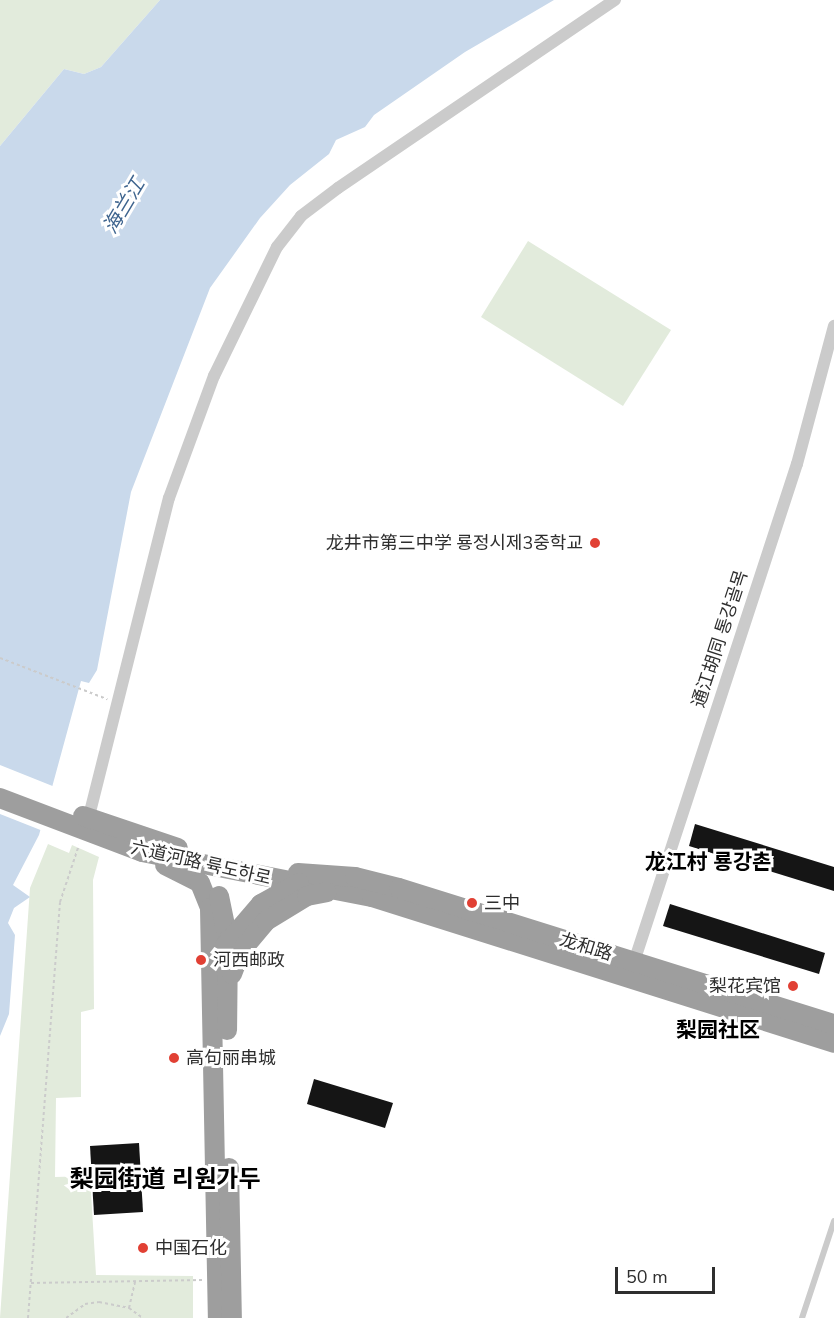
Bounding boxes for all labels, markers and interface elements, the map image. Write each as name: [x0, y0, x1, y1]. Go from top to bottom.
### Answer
water label: 海兰江: [98, 174, 150, 238]
place label: 龙井市第三中学 룡정시제3중학교: [326, 532, 583, 554]
marker: 龙井市第三中学 룡정시제3중학교: [588, 536, 602, 550]
street label: 通江胡同 통강골목: [688, 568, 752, 710]
street label: 六道河路 륙도하로: [129, 836, 273, 890]
district label: 龙江村 룡강촌: [645, 849, 771, 875]
place label: 三中: [484, 892, 520, 914]
marker: 三中: [465, 896, 479, 910]
street label: 龙和路: [557, 929, 615, 965]
place label: 河西邮政: [213, 949, 285, 971]
marker: 河西邮政: [194, 953, 208, 967]
place label: 梨花宾馆: [709, 975, 781, 997]
marker: 梨花宾馆: [786, 979, 800, 993]
district label: 梨园社区: [676, 1017, 760, 1043]
place label: 高句丽串城: [186, 1047, 276, 1069]
marker: 高句丽串城: [167, 1051, 181, 1065]
district label: 梨园街道 리원가두: [70, 1166, 260, 1194]
place label: 中国石化: [155, 1237, 227, 1259]
marker: 中国石化: [136, 1241, 150, 1255]
scale bar: [618, 1255, 718, 1293]
text: 50 m: [626, 1265, 668, 1289]

